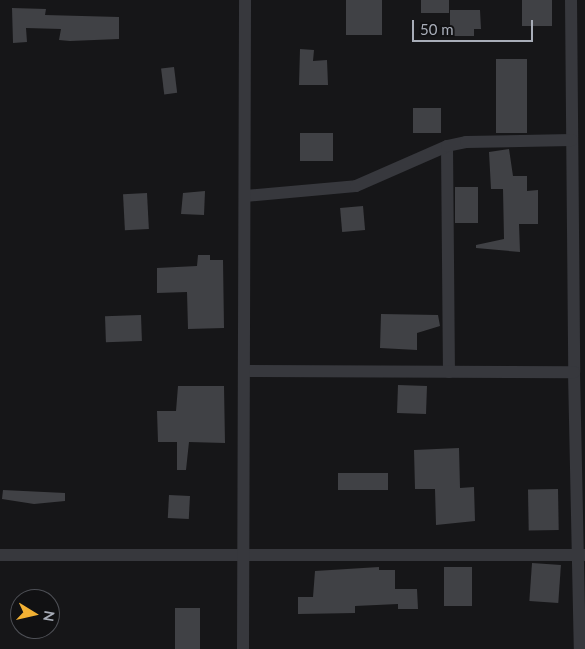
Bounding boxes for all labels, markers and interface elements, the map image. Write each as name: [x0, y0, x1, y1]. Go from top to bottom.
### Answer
scale bar: [415, 10, 536, 42]
text: 50 m: [420, 20, 454, 38]
north arrow: [10, 589, 60, 639]
text: N: [40, 610, 59, 623]

